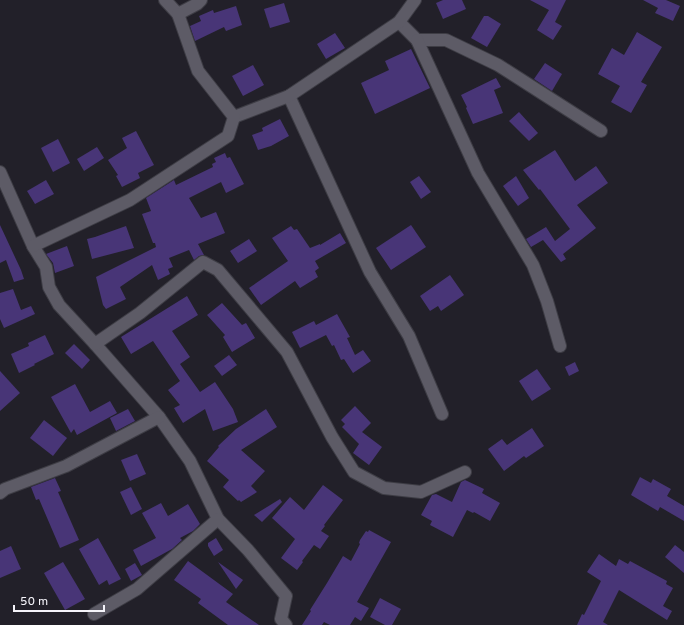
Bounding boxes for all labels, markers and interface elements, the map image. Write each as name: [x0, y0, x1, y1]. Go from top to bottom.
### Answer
scale bar: [14, 587, 104, 613]
text: 50 m: [20, 594, 48, 610]

